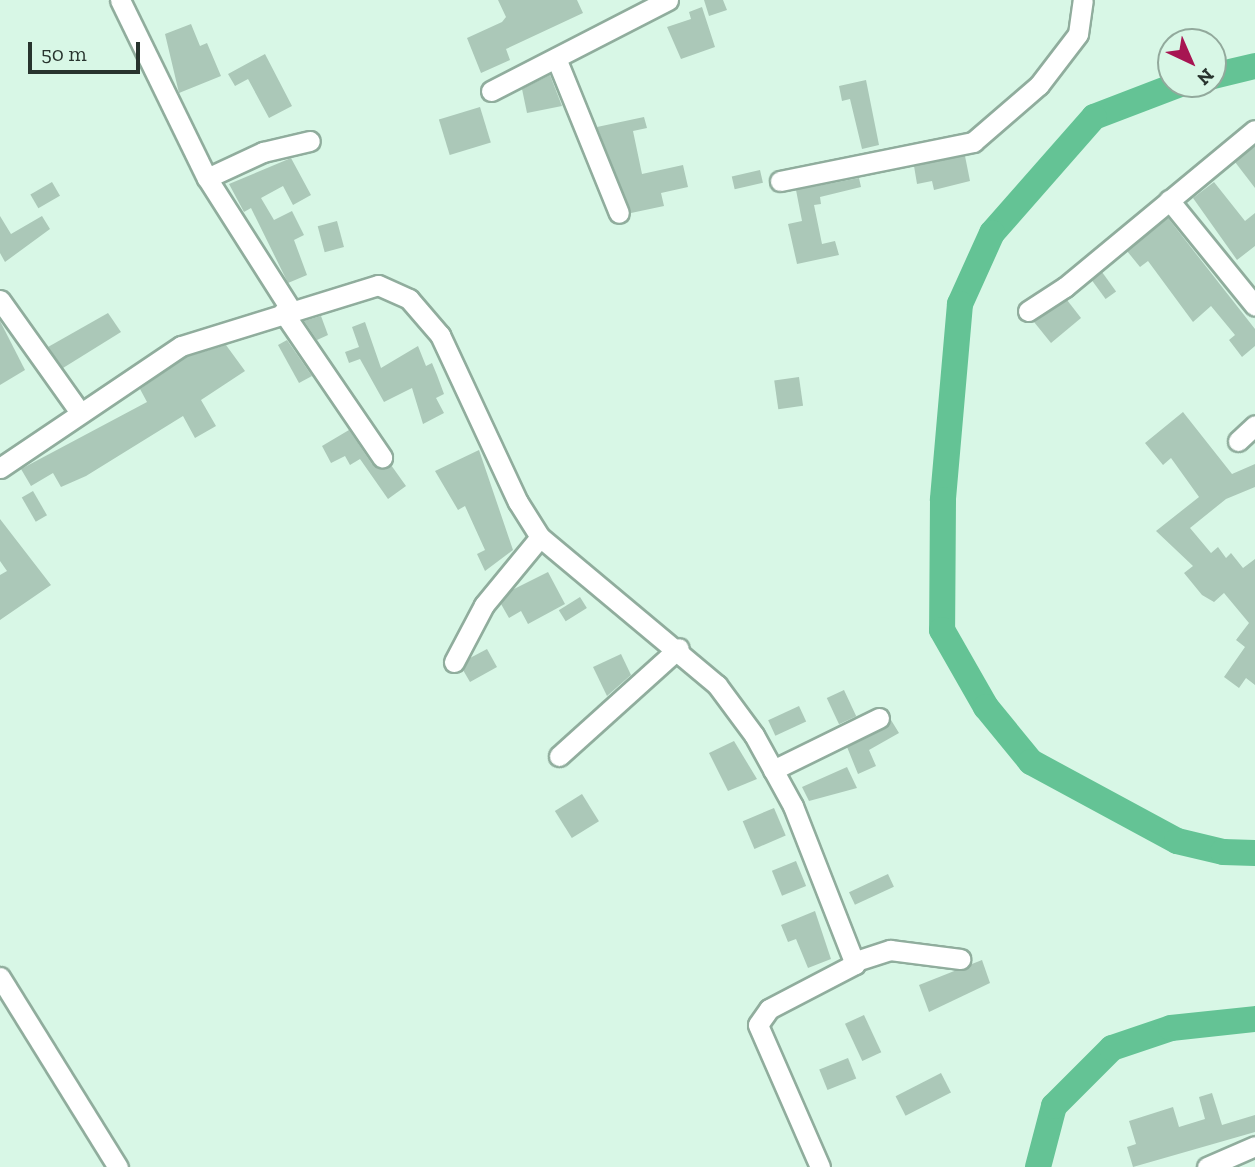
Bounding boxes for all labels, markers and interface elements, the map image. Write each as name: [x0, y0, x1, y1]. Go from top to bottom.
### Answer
scale bar: [32, 28, 144, 72]
north arrow: [1157, 28, 1227, 98]
text: 50 m: [41, 41, 87, 66]
text: N: [1192, 64, 1219, 90]

